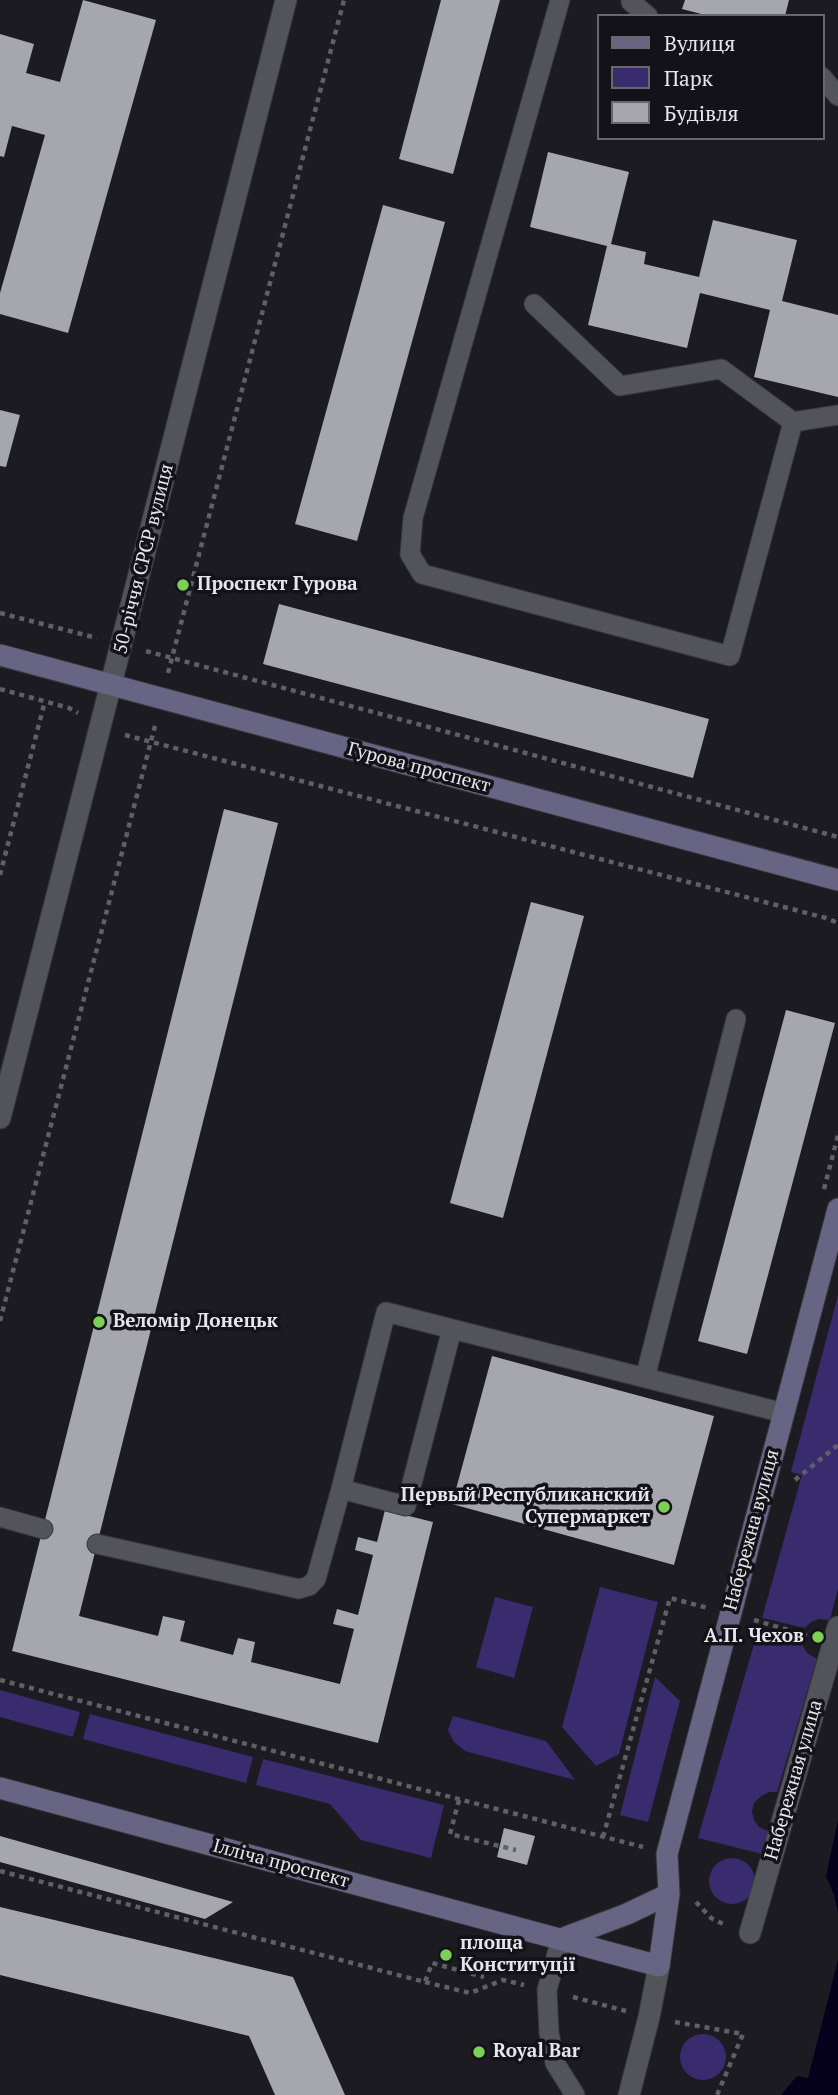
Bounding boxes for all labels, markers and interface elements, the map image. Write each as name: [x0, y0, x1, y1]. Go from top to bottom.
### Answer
legend: [596, 14, 824, 140]
text: Вулиця: [664, 29, 735, 57]
text: Парк: [664, 64, 713, 92]
text: Будівля: [664, 99, 739, 127]
street label: 50-річчя СРСР вулиця: [109, 462, 179, 656]
place label: Проспект Гурова: [197, 574, 358, 596]
marker: Проспект Гурова: [175, 577, 191, 593]
street label: Гурова проспект: [345, 738, 493, 798]
place label: Веломір Донецьк: [113, 1311, 278, 1333]
marker: Веломір Донецьк: [91, 1314, 107, 1330]
street label: Набережна вулиця: [720, 1447, 784, 1613]
place label: Первый Республиканский Супермаркет: [401, 1485, 650, 1529]
marker: Первый Республиканский Супермаркет: [656, 1499, 672, 1515]
place label: А.П. Чехов: [704, 1626, 804, 1648]
marker: А.П. Чехов: [810, 1629, 826, 1645]
street label: Набережная улица: [760, 1697, 828, 1863]
street label: Ілліча проспект: [210, 1835, 352, 1893]
place label: площа Конституції: [460, 1933, 576, 1977]
marker: площа Конституції: [438, 1947, 454, 1963]
place label: Royal Bar: [493, 2041, 580, 2063]
marker: Royal Bar: [471, 2044, 487, 2060]

